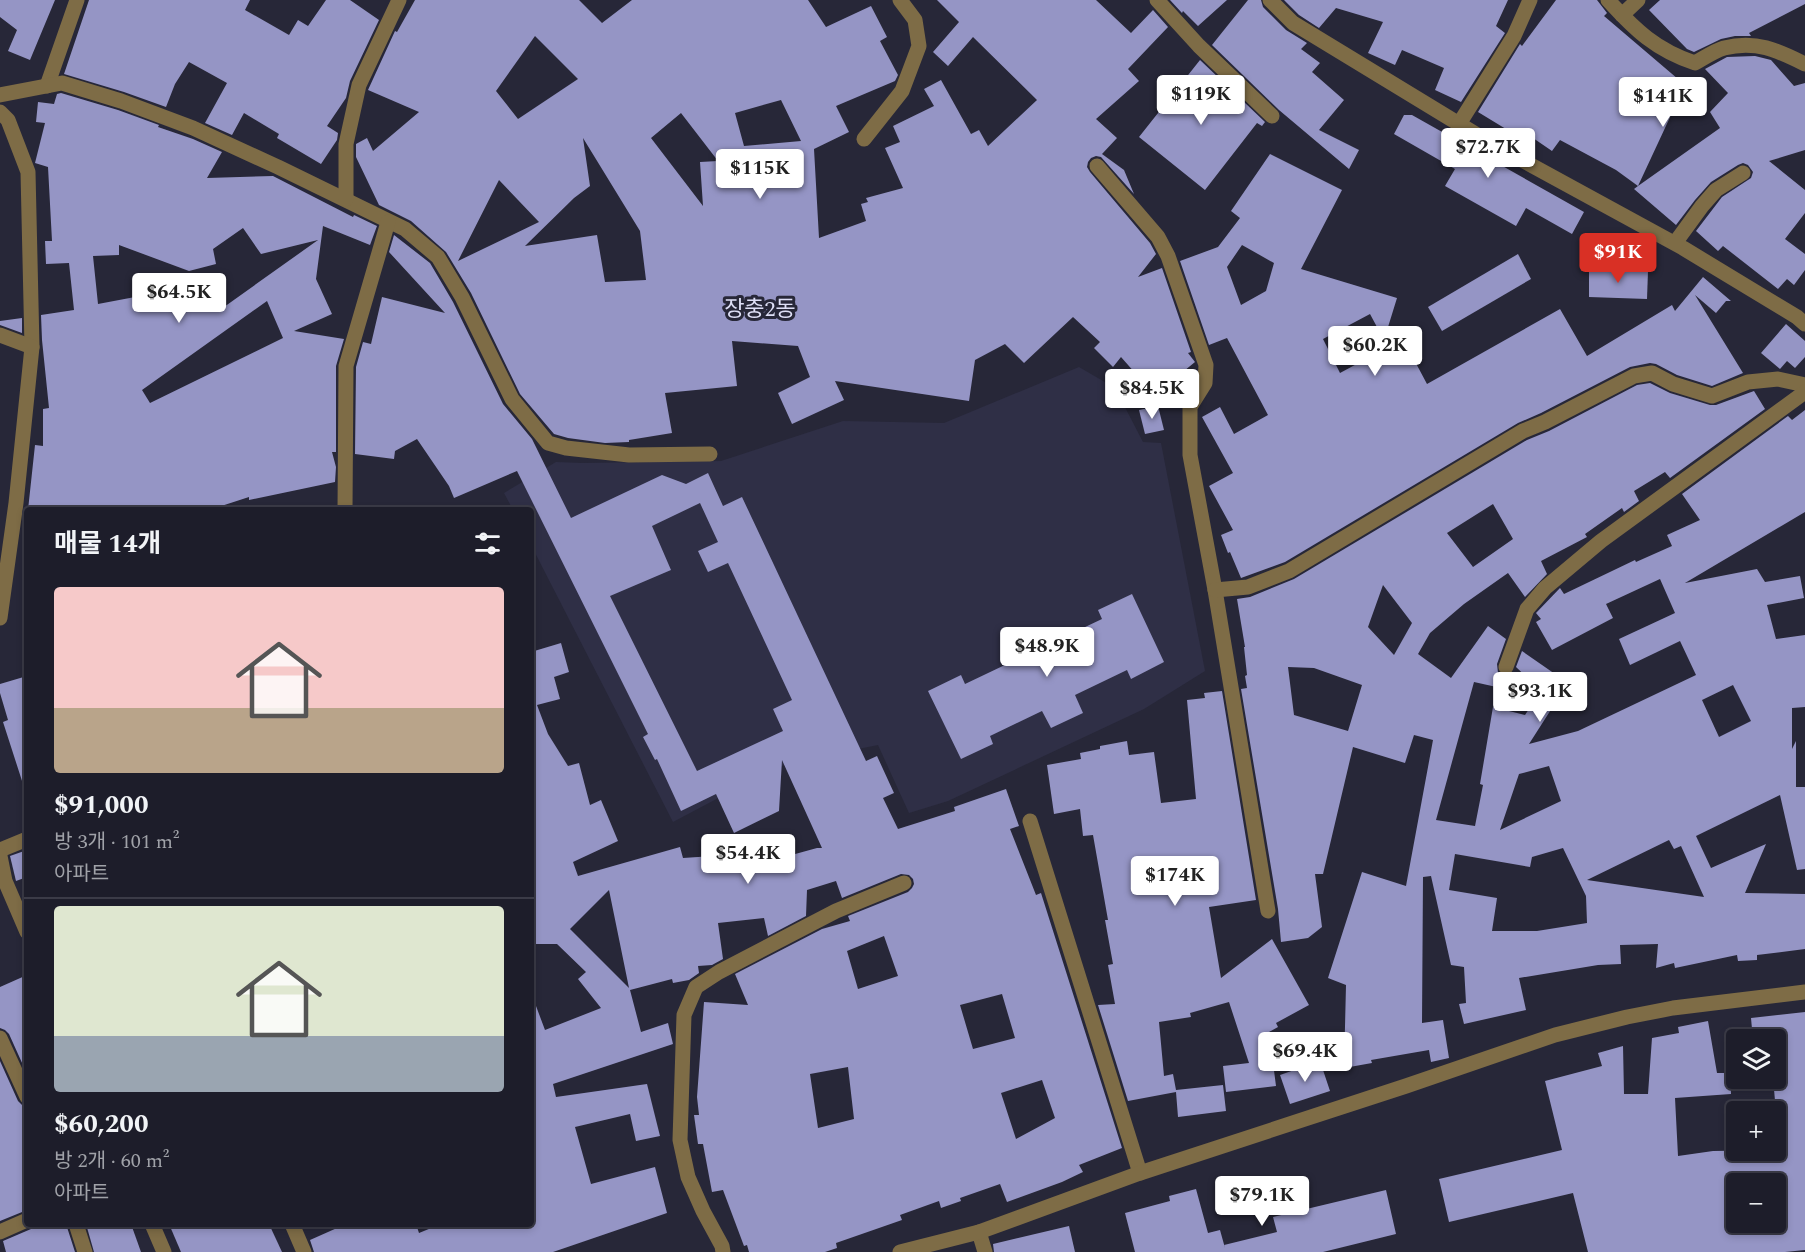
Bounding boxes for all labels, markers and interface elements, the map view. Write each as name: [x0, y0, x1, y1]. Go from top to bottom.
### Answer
pin: $119K: [1159, 75, 1243, 126]
pin: $141K: [1621, 77, 1705, 128]
text: $119K: [1171, 79, 1231, 109]
text: $141K: [1633, 81, 1693, 111]
pin: $72.7K: [1439, 128, 1537, 179]
text: $72.7K: [1455, 132, 1521, 162]
pin: $115K: [718, 149, 802, 200]
text: $115K: [730, 153, 790, 183]
pin: $91K: [1582, 233, 1654, 284]
text: $91K: [1593, 237, 1643, 267]
pin: $64.5K: [130, 273, 228, 324]
text: $64.5K: [146, 277, 212, 307]
district label: 장충2동: [724, 293, 796, 326]
pin: $60.2K: [1326, 326, 1424, 377]
text: $60.2K: [1342, 330, 1408, 360]
pin: $84.5K: [1103, 369, 1201, 420]
text: $84.5K: [1119, 373, 1185, 403]
text: 매물 14개: [54, 524, 161, 564]
icon: filters: [471, 527, 504, 560]
icon: home: [225, 626, 333, 734]
pin: $48.9K: [998, 627, 1096, 678]
text: $48.9K: [1014, 631, 1080, 661]
pin: $93.1K: [1491, 672, 1589, 723]
text: $93.1K: [1507, 676, 1573, 706]
text: $91,000: [54, 785, 148, 825]
text: 방 3개 · 101 m²: [54, 827, 179, 857]
pin: $54.4K: [699, 834, 797, 885]
text: $54.4K: [715, 838, 781, 868]
pin: $174K: [1133, 856, 1217, 907]
text: 아파트: [54, 859, 109, 889]
text: $174K: [1145, 860, 1205, 890]
icon: home: [225, 945, 333, 1053]
map controls: [1726, 1029, 1786, 1233]
button: layers: [1726, 1029, 1786, 1089]
pin: $69.4K: [1256, 1032, 1354, 1083]
text: $69.4K: [1272, 1036, 1338, 1066]
button: +: [1726, 1101, 1786, 1161]
text: $60,200: [54, 1104, 148, 1144]
text: 방 2개 · 60 m²: [54, 1146, 169, 1176]
button: −: [1726, 1173, 1786, 1233]
pin: $79.1K: [1213, 1176, 1311, 1227]
text: 아파트: [54, 1178, 109, 1208]
text: $79.1K: [1229, 1180, 1295, 1210]

